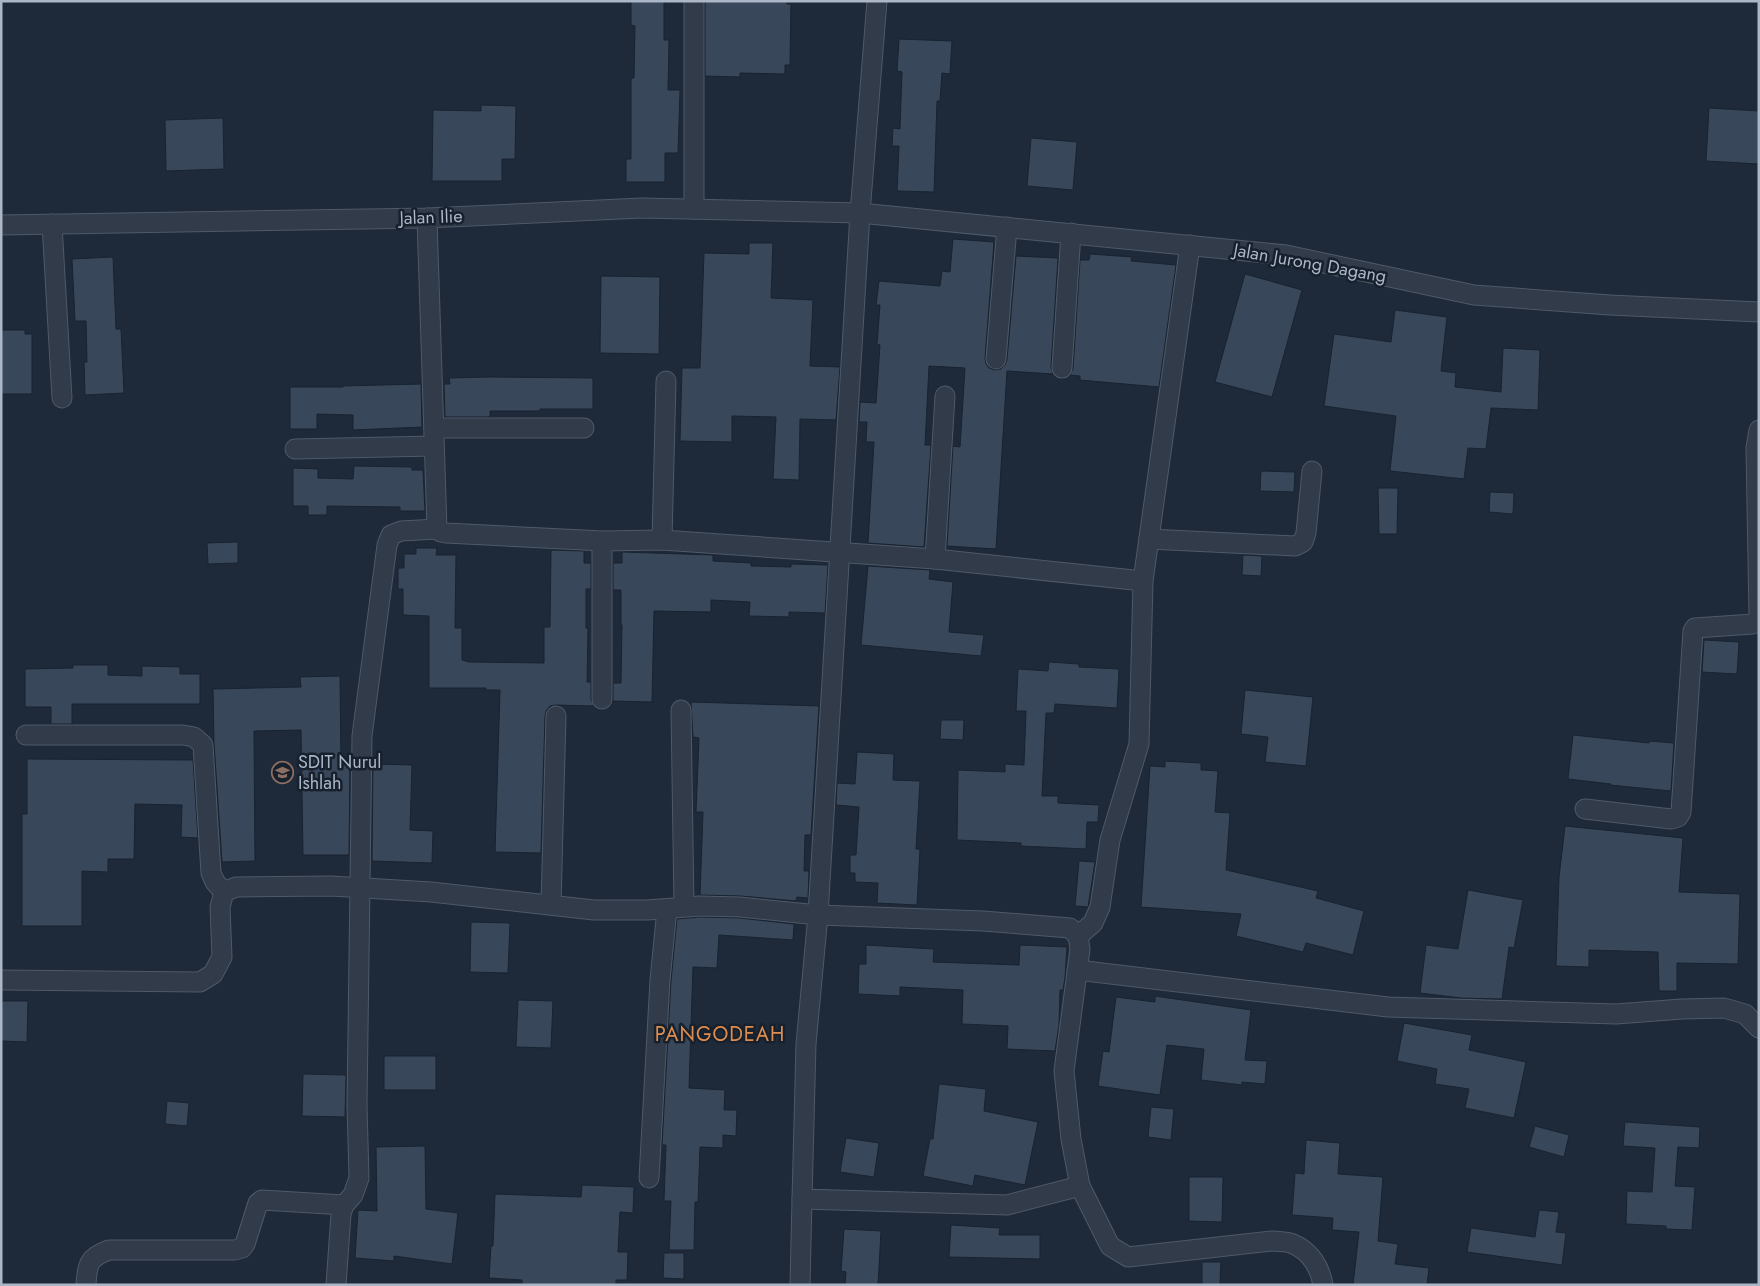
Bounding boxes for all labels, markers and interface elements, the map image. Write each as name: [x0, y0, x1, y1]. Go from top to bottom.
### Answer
street label: Jalan Ilie: [397, 203, 463, 231]
street label: Jalan Jurong Dagang: [1230, 236, 1388, 289]
place label: SDIT Nurul Ishlah: [298, 749, 381, 796]
school or university icon: SDIT Nurul Ishlah: [270, 760, 294, 784]
district label: PANGODEAH: [655, 1020, 785, 1049]

